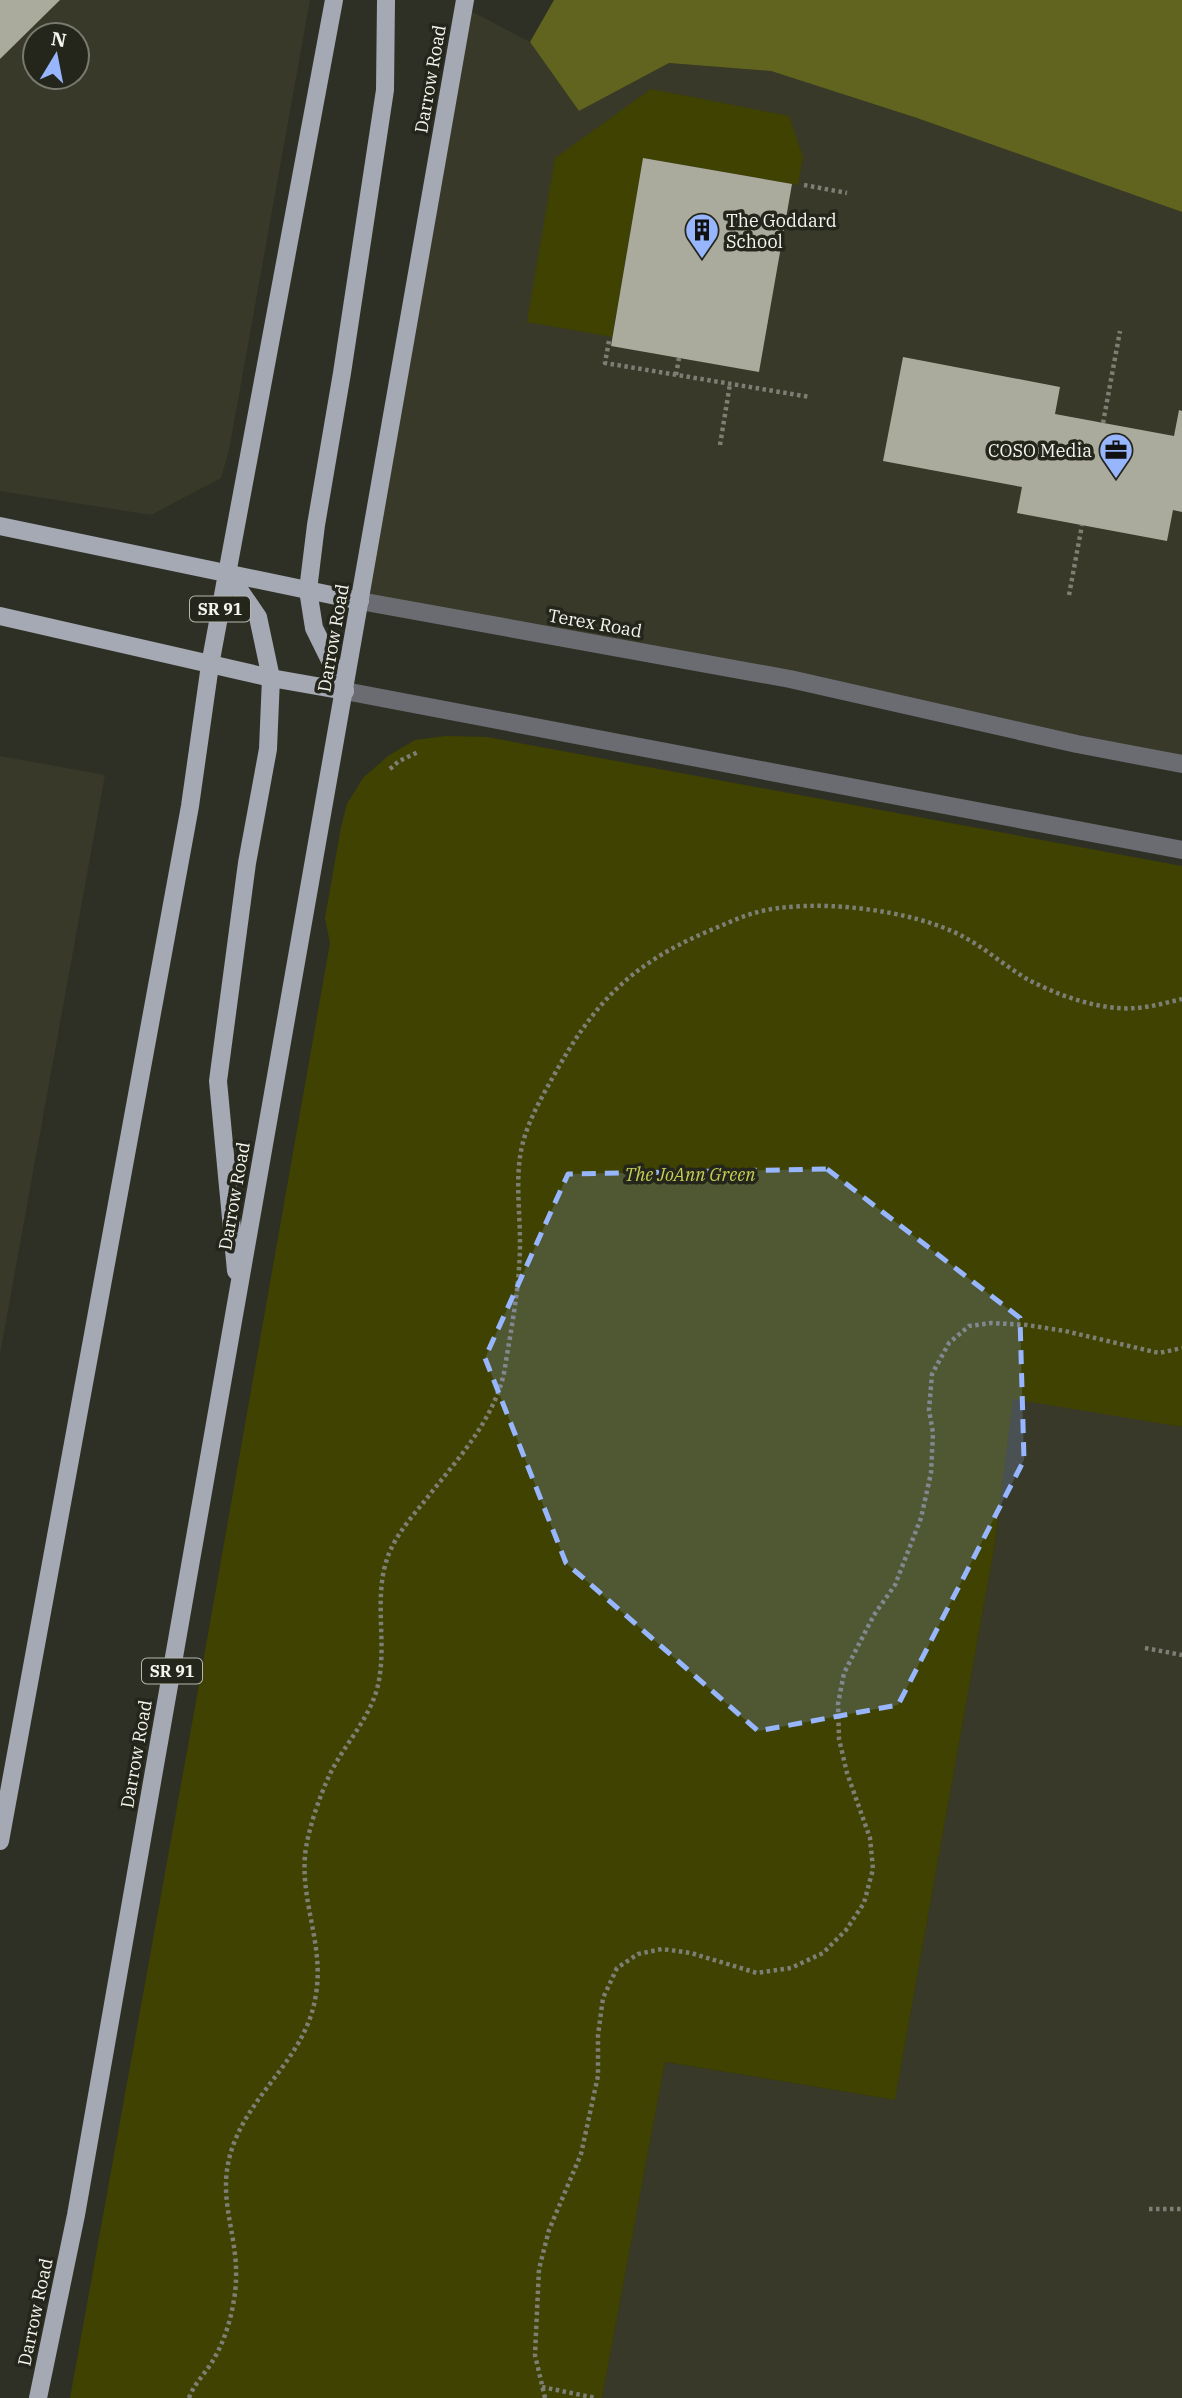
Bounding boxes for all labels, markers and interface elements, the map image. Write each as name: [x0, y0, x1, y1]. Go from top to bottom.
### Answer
north arrow: [21, 21, 91, 91]
street label: Darrow Road: [409, 23, 451, 135]
text: N: [49, 26, 68, 52]
place label: The Goddard School: [726, 209, 837, 253]
building icon: The Goddard School: [683, 211, 721, 260]
office icon: COSO Media: [1097, 431, 1135, 480]
place label: COSO Media: [988, 439, 1092, 462]
street label: Darrow Road: [312, 582, 354, 694]
road number: SR 91: [190, 596, 250, 622]
street label: Terex Road: [546, 603, 644, 643]
street label: Darrow Road: [213, 1140, 255, 1252]
park label: The JoAnn Green: [624, 1163, 756, 1186]
road number: SR 91: [142, 1658, 202, 1684]
street label: Darrow Road: [115, 1698, 157, 1810]
street label: Darrow Road: [12, 2256, 58, 2368]

